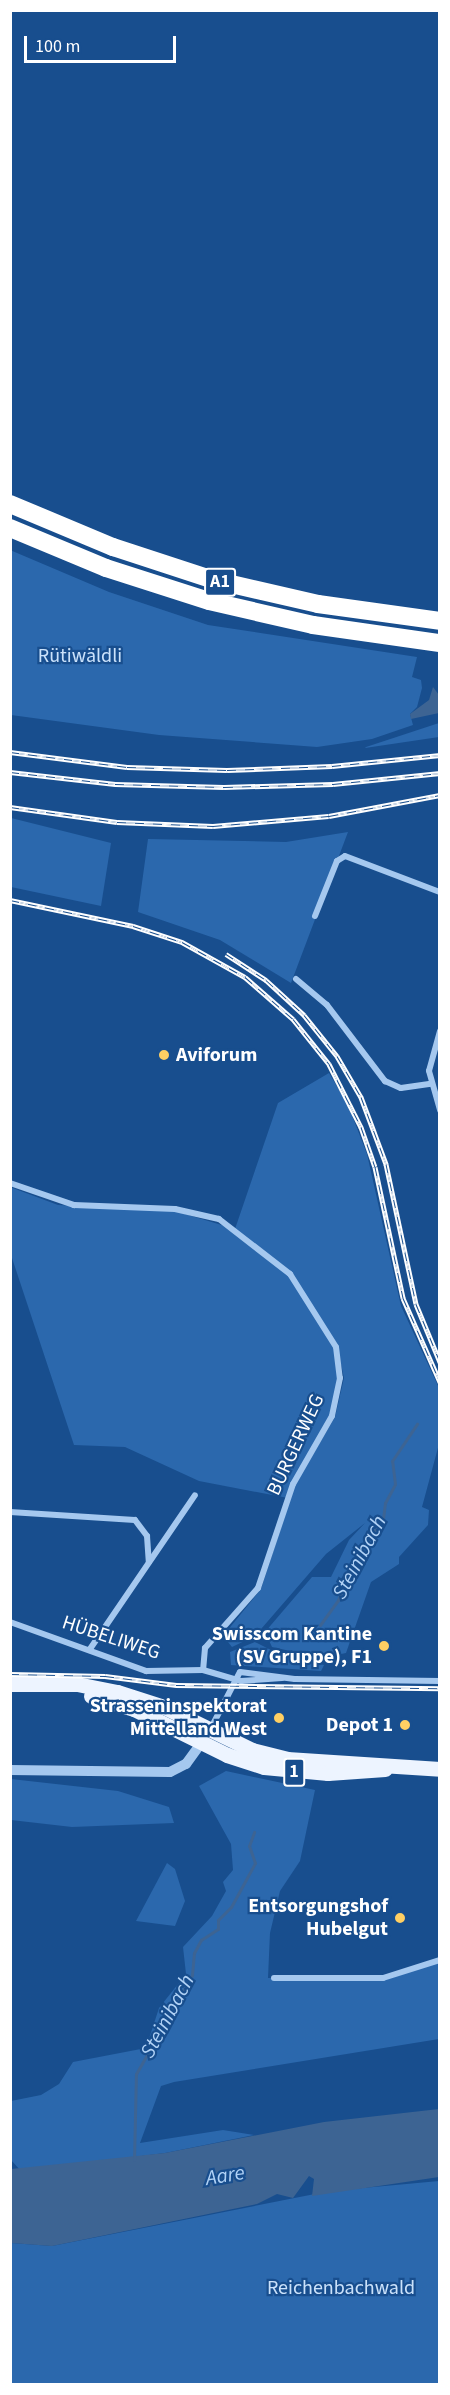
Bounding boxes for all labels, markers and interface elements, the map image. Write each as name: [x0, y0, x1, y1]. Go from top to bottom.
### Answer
scale bar: [27, 24, 178, 62]
text: 100 m: [35, 34, 80, 59]
road number: A1: [204, 567, 236, 597]
park label: Rütiwäldli: [38, 644, 122, 668]
place label: Aviforum: [176, 1043, 257, 1067]
marker: Aviforum: [157, 1048, 171, 1062]
street label: BURGERWEG: [262, 1391, 330, 1499]
water label: Steinibach: [327, 1511, 391, 1603]
street label: HÜBELIWEG: [59, 1611, 163, 1665]
place label: Swisscom Kantine (SV Gruppe), F1: [212, 1622, 372, 1669]
marker: Swisscom Kantine (SV Gruppe), F1: [377, 1639, 391, 1653]
place label: Strasseninspektorat Mittelland West: [90, 1694, 267, 1741]
marker: Strasseninspektorat Mittelland West: [272, 1711, 286, 1725]
place label: Depot 1: [326, 1713, 393, 1737]
marker: Depot 1: [398, 1718, 412, 1732]
road number: 1: [282, 1757, 306, 1787]
place label: Entsorgungshof Hubelgut: [248, 1894, 388, 1941]
marker: Entsorgungshof Hubelgut: [393, 1911, 407, 1925]
water label: Steinibach: [135, 1970, 199, 2062]
water label: Aare: [204, 2160, 246, 2190]
park label: Reichenbachwald: [267, 2276, 415, 2300]

